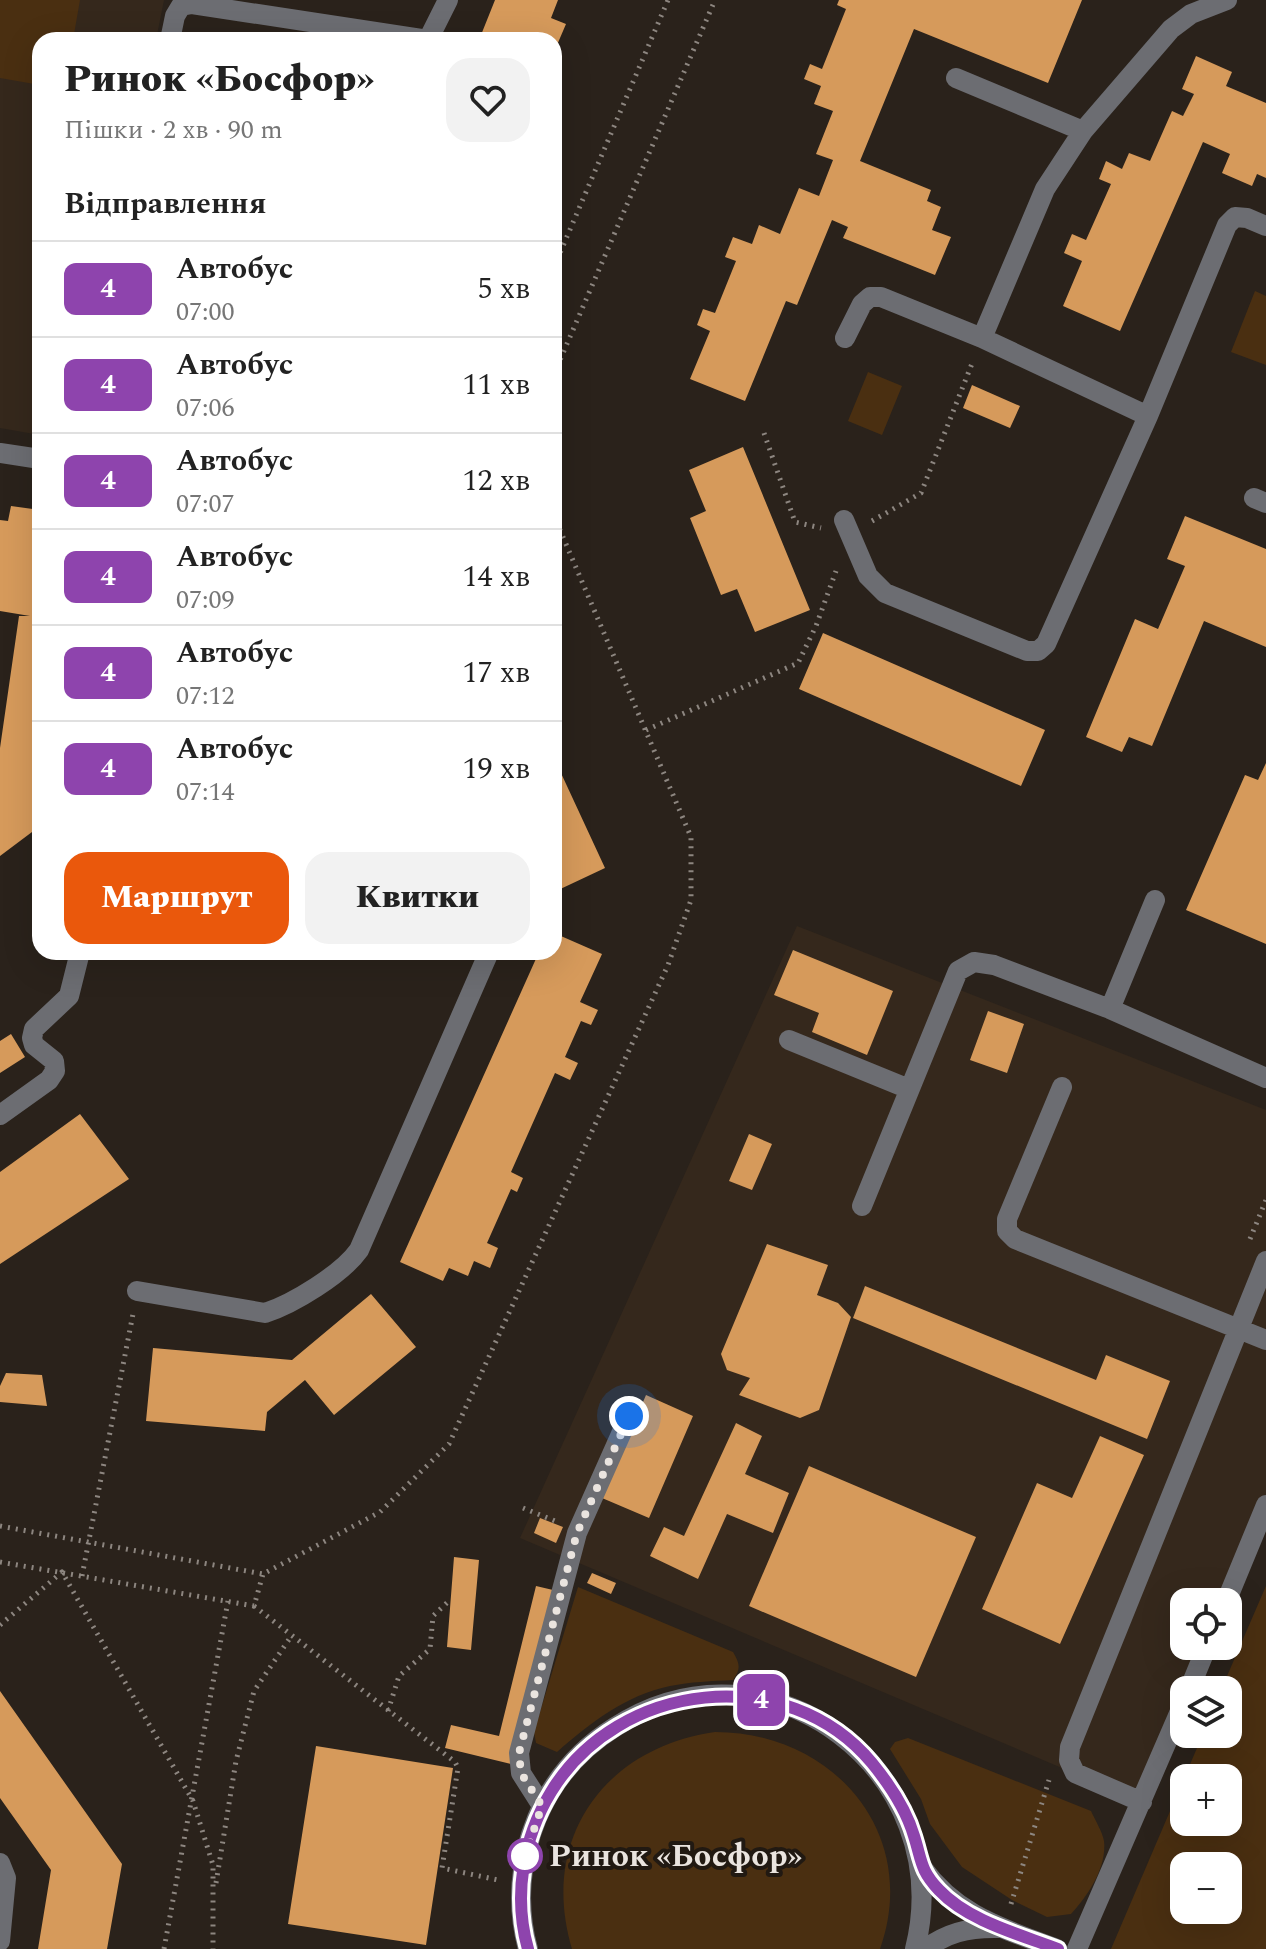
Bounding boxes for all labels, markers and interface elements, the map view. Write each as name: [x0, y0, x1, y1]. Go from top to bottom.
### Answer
text: Ринок «Босфор»: [64, 51, 375, 109]
button: heart: [446, 58, 530, 142]
text: Пішки · 2 хв · 90 m: [64, 110, 283, 150]
text: Відправлення: [64, 181, 266, 227]
text: Автобус: [176, 246, 293, 292]
text: 5 хв: [478, 266, 530, 312]
text: 4: [100, 267, 116, 310]
text: 07:00: [176, 292, 235, 332]
text: Автобус: [176, 342, 293, 388]
text: 11 хв: [463, 362, 530, 408]
text: 4: [100, 363, 116, 406]
text: 07:06: [176, 388, 235, 428]
text: Автобус: [176, 438, 293, 484]
text: 12 хв: [463, 458, 530, 504]
text: 4: [100, 459, 116, 502]
text: 07:07: [176, 484, 235, 524]
text: Автобус: [176, 534, 293, 580]
text: 14 хв: [463, 554, 530, 600]
text: 4: [100, 555, 116, 598]
text: 07:09: [176, 580, 235, 620]
text: Автобус: [176, 630, 293, 676]
text: 17 хв: [463, 650, 530, 696]
text: 4: [100, 651, 116, 694]
text: 07:12: [176, 676, 235, 716]
text: Автобус: [176, 726, 293, 772]
text: 19 хв: [463, 746, 530, 792]
text: 4: [100, 747, 116, 790]
text: 07:14: [176, 772, 235, 812]
button: Маршрут: [64, 852, 289, 944]
button: Квитки: [305, 852, 530, 944]
your location: [609, 1396, 649, 1436]
map controls: [1170, 1588, 1242, 1924]
button: locate: [1170, 1588, 1242, 1660]
line badge: 4: [735, 1674, 787, 1726]
button: layers: [1170, 1676, 1242, 1748]
text: 4: [753, 1678, 769, 1721]
button: +: [1170, 1764, 1242, 1836]
place label: Ринок «Босфор»: [549, 1832, 802, 1881]
marker: Ринок «Босфор»: [508, 1839, 542, 1873]
button: −: [1170, 1852, 1242, 1924]

